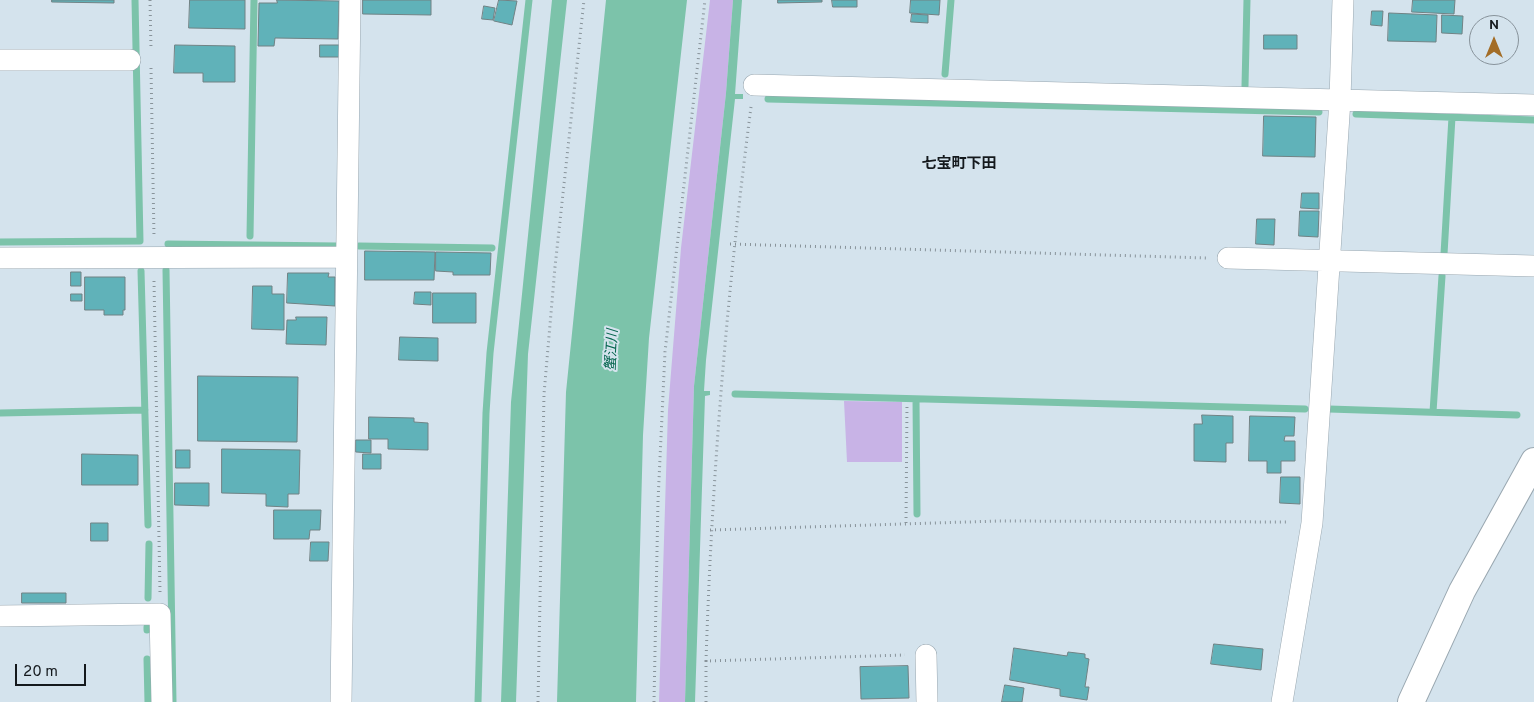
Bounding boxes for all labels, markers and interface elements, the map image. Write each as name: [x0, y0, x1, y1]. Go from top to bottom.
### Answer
north arrow: [1469, 15, 1519, 65]
text: N: [1489, 17, 1499, 34]
district label: 七宝町下田: [922, 156, 996, 174]
water label: 蟹江川: [604, 329, 622, 371]
scale bar: [18, 654, 89, 686]
text: 20 m: [23, 663, 58, 682]

